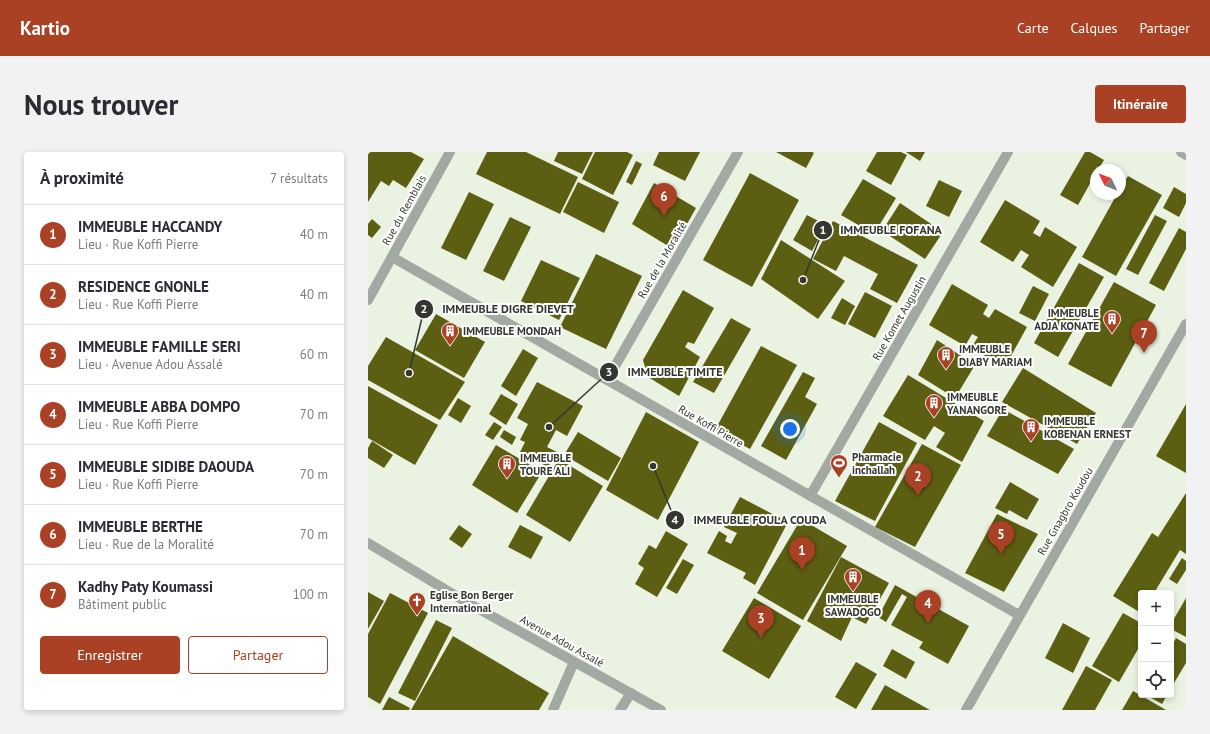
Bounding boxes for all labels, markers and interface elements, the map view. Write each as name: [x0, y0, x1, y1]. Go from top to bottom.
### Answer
text: Kartio: [20, 16, 70, 40]
text: Carte: [1017, 19, 1049, 37]
text: Calques: [1071, 19, 1117, 37]
text: Partager: [1139, 19, 1190, 37]
button: Itinéraire: [1095, 85, 1186, 123]
text: Nous trouver: [24, 86, 178, 123]
north arrow: [1090, 164, 1126, 200]
text: À proximité: [40, 167, 124, 189]
text: 7 résultats: [270, 170, 328, 187]
street label: Rue du Remblais: [379, 172, 429, 248]
pin: 6: [651, 183, 677, 216]
text: IMMEUBLE HACCANDY: [78, 217, 223, 236]
callout: IMMEUBLE FOFANA: [813, 218, 950, 242]
street label: Rue de la Moralité: [634, 219, 690, 301]
text: 1: [820, 222, 826, 237]
text: IMMEUBLE FOFANA: [840, 222, 943, 237]
text: 1: [49, 226, 57, 243]
text: 40 m: [300, 226, 328, 243]
text: Lieu · Rue Koffi Pierre: [78, 236, 198, 253]
street label: Rue Komet Augustin: [869, 273, 929, 363]
text: RESIDENCE GNONLE: [78, 277, 209, 296]
text: 2: [49, 286, 57, 303]
text: 40 m: [300, 286, 328, 303]
text: Lieu · Rue Koffi Pierre: [78, 296, 198, 313]
callout: IMMEUBLE DIGRE DIEVET: [414, 297, 582, 321]
text: 2: [421, 301, 427, 316]
text: IMMEUBLE DIGRE DIEVET: [442, 301, 574, 316]
place label: IMMEUBLE ADJA KONATE: [1034, 306, 1099, 333]
building icon: IMMEUBLE ADJA KONATE: [1102, 309, 1122, 334]
pin: 7: [1131, 320, 1157, 353]
building icon: IMMEUBLE MONDAH: [440, 321, 460, 346]
place label: IMMEUBLE MONDAH: [463, 324, 561, 338]
text: IMMEUBLE FAMILLE SERI: [78, 337, 241, 356]
place label: IMMEUBLE DIABY MARIAM: [959, 342, 1032, 369]
building icon: IMMEUBLE DIABY MARIAM: [936, 345, 956, 370]
text: 3: [49, 346, 57, 363]
text: 60 m: [300, 346, 328, 363]
text: Lieu · Avenue Adou Assalé: [78, 356, 223, 373]
callout: IMMEUBLE TIMITE: [599, 360, 731, 384]
text: 3: [606, 364, 612, 379]
text: IMMEUBLE TIMITE: [628, 364, 722, 379]
place label: IMMEUBLE YANANGORE: [946, 390, 1007, 417]
building icon: IMMEUBLE YANANGORE: [924, 393, 944, 418]
text: IMMEUBLE ABBA DOMPO: [78, 397, 240, 416]
street label: Rue Koffi Pierre: [676, 402, 746, 451]
text: 4: [49, 406, 57, 423]
text: 70 m: [300, 406, 328, 423]
place label: IMMEUBLE KOBENAN ERNEST: [1044, 414, 1132, 441]
text: Lieu · Rue Koffi Pierre: [78, 416, 198, 433]
building icon: IMMEUBLE KOBENAN ERNEST: [1021, 417, 1041, 442]
your location: [780, 419, 800, 439]
place label: Pharmacie inchallah: [852, 450, 902, 477]
place label: IMMEUBLE TOURE ALI: [520, 451, 572, 478]
sports icon: Pharmacie inchallah: [829, 453, 849, 478]
building icon: IMMEUBLE TOURE ALI: [497, 454, 517, 479]
text: IMMEUBLE SIDIBE DAOUDA: [78, 457, 254, 476]
pin: 2: [905, 463, 931, 496]
street label: Rue Gnagbro Koudou: [1034, 464, 1096, 557]
text: 5: [49, 466, 57, 483]
text: 70 m: [300, 466, 328, 483]
text: Lieu · Rue Koffi Pierre: [78, 476, 198, 493]
callout: IMMEUBLE FOULA COUDA: [665, 508, 835, 532]
text: 4: [672, 512, 679, 527]
text: IMMEUBLE FOULA COUDA: [693, 512, 827, 527]
text: IMMEUBLE BERTHE: [78, 517, 203, 536]
pin: 5: [988, 521, 1014, 554]
text: 6: [49, 526, 57, 543]
text: 70 m: [300, 526, 328, 543]
text: Lieu · Rue de la Moralité: [78, 536, 214, 553]
pin: 1: [789, 537, 815, 570]
building icon: IMMEUBLE SAWADOGO: [843, 567, 863, 592]
text: Kadhy Paty Koumassi: [78, 577, 213, 596]
text: 7: [49, 586, 57, 603]
text: 100 m: [293, 586, 328, 603]
place label: Eglise Bon Berger International: [430, 588, 513, 615]
pin: 4: [915, 590, 941, 623]
map controls: [1138, 590, 1174, 698]
button: +: [1138, 590, 1174, 626]
church icon: Eglise Bon Berger International: [407, 591, 427, 616]
place label: IMMEUBLE SAWADOGO: [825, 592, 881, 619]
text: Bâtiment public: [78, 596, 166, 613]
pin: 3: [748, 605, 774, 638]
street label: Avenue Adou Assalé: [518, 612, 607, 670]
button: −: [1138, 626, 1174, 662]
button: Enregistrer: [40, 636, 180, 674]
button: Partager: [188, 636, 328, 674]
button: locate: [1138, 662, 1174, 698]

